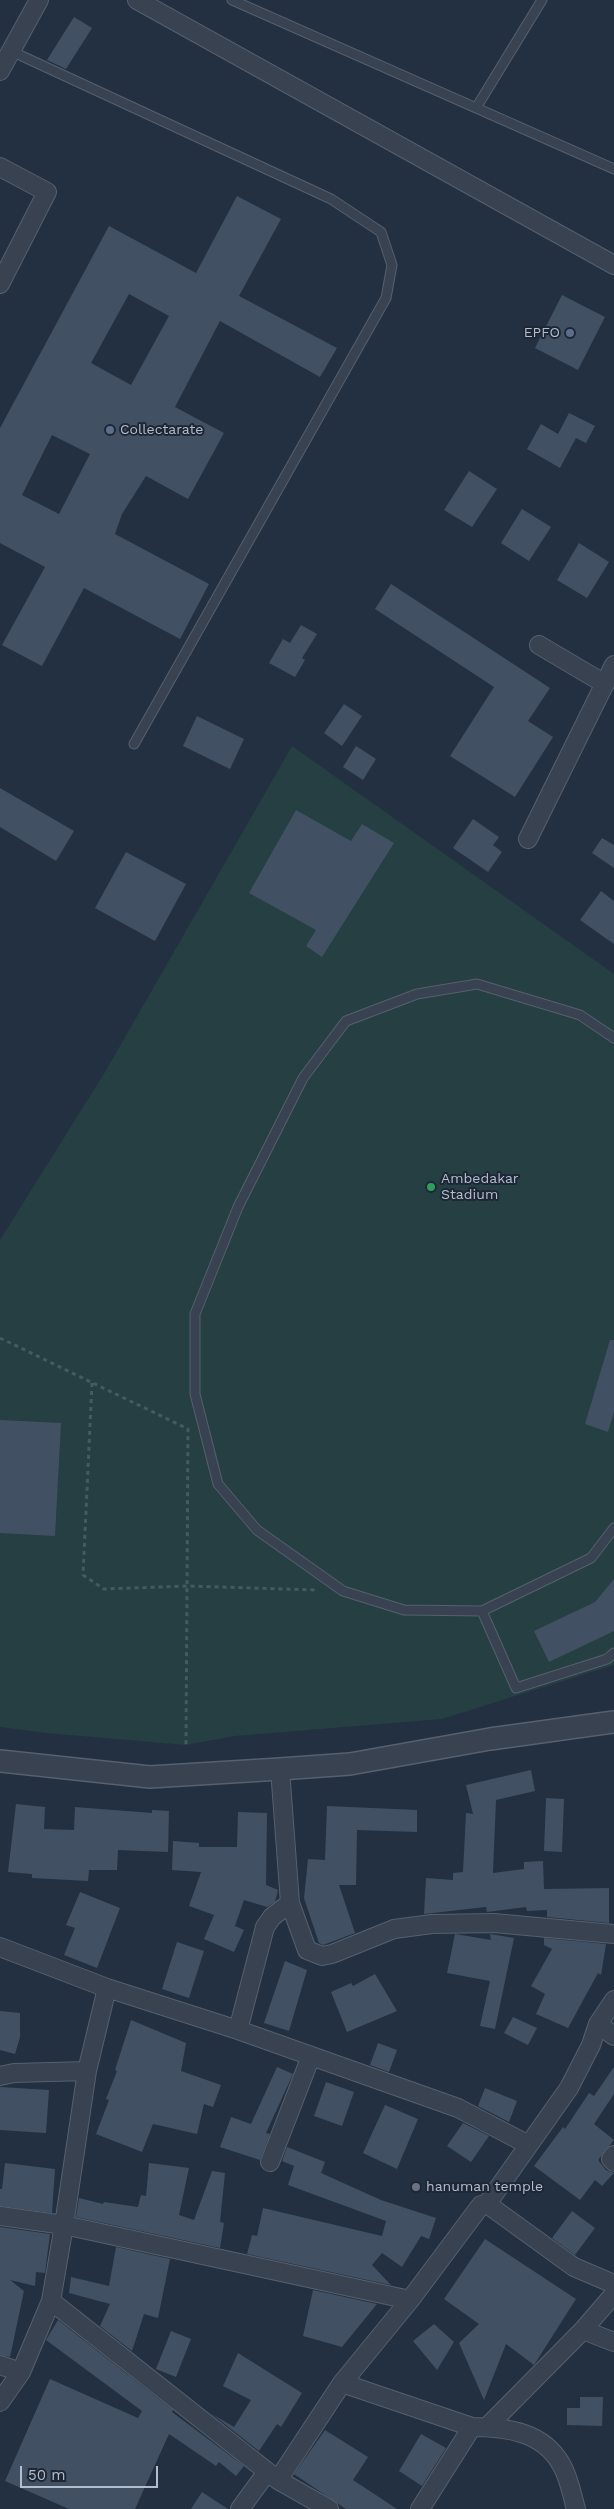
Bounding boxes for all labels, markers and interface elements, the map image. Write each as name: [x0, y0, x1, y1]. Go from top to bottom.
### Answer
place label: EPFO: [524, 325, 560, 341]
marker: EPFO: [564, 327, 576, 339]
place label: Collectarate: [120, 422, 203, 438]
marker: Collectarate: [104, 424, 116, 436]
place label: Ambedakar Stadium: [441, 1171, 519, 1204]
marker: Ambedakar Stadium: [425, 1181, 437, 1193]
place label: hanuman temple: [426, 2179, 543, 2195]
marker: hanuman temple: [410, 2181, 422, 2193]
scale bar: [22, 2456, 160, 2488]
text: 50 m: [28, 2466, 65, 2484]

